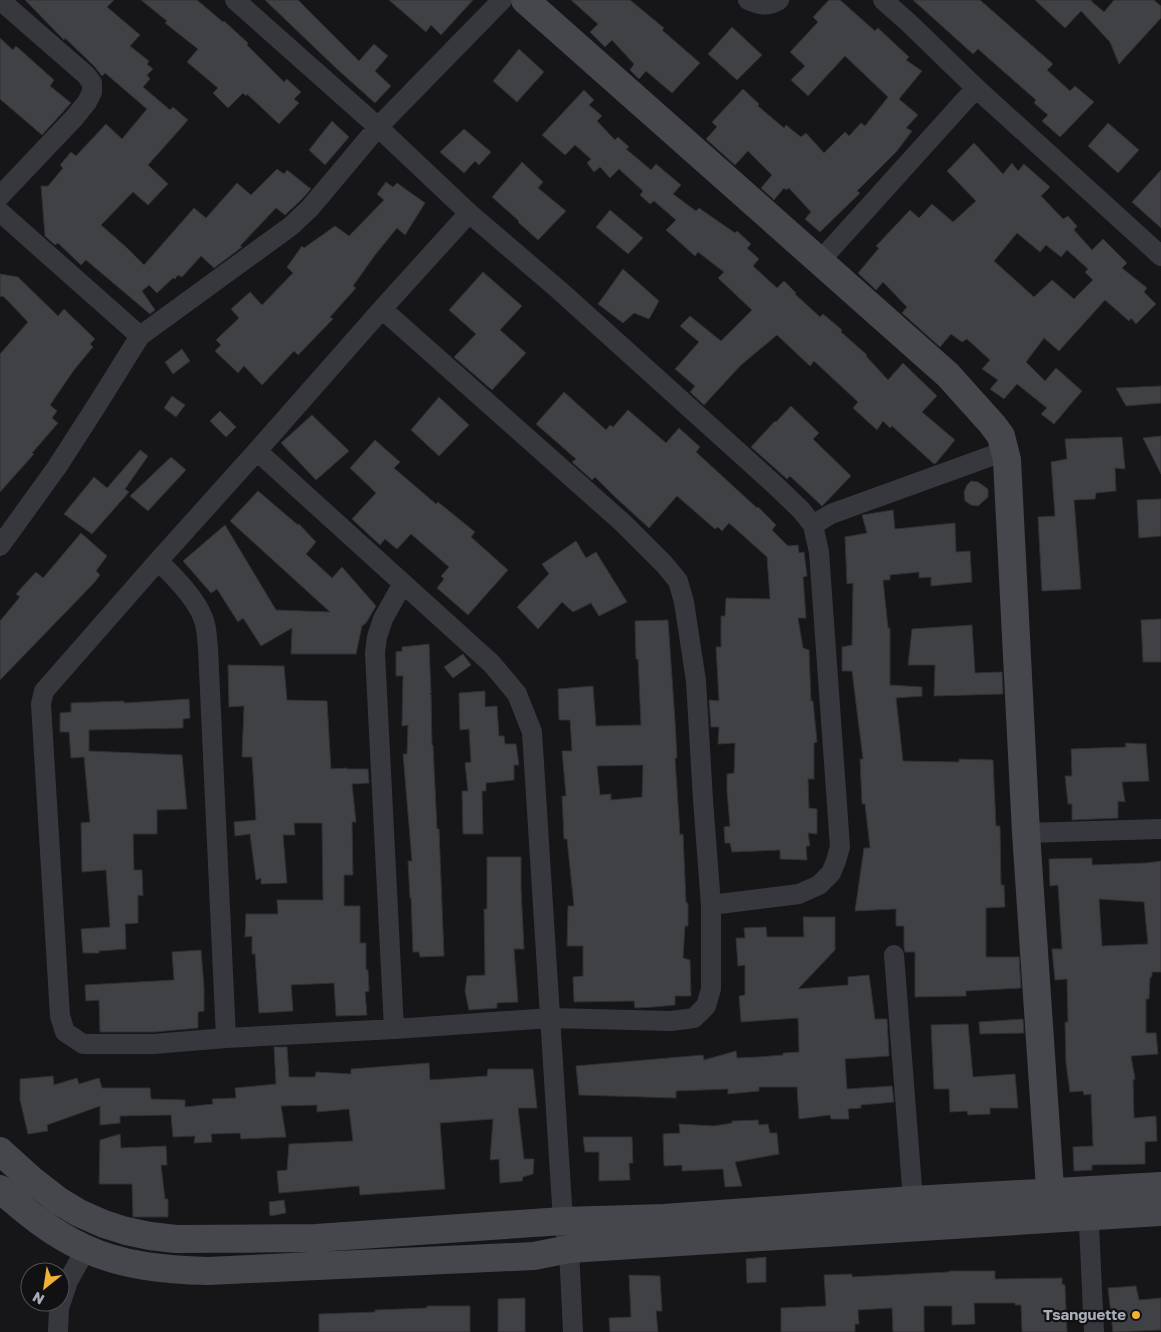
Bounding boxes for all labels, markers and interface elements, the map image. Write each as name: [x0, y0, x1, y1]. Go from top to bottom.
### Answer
north arrow: [20, 1262, 70, 1312]
text: N: [29, 1289, 47, 1309]
place label: Tsanguette: [1043, 1305, 1126, 1323]
marker: Tsanguette: [1130, 1309, 1142, 1321]

